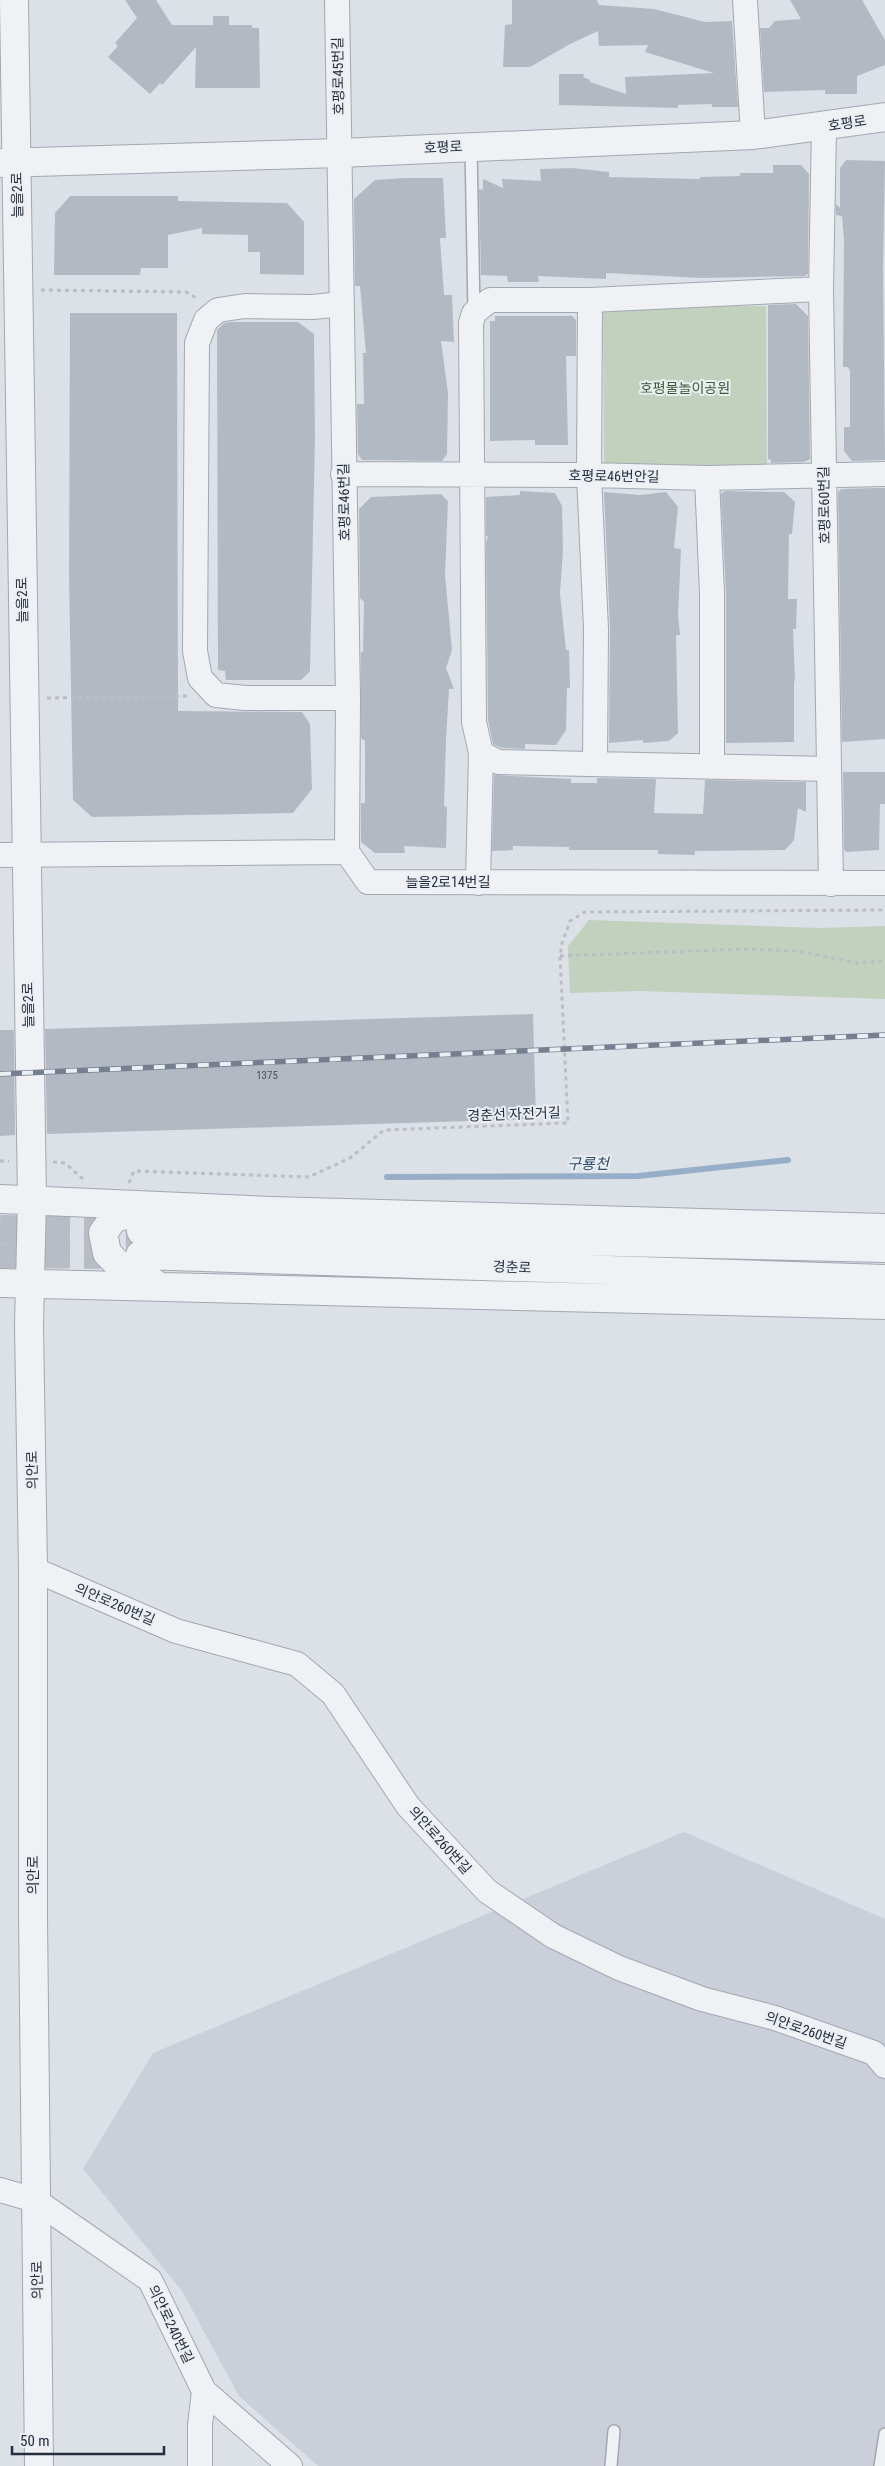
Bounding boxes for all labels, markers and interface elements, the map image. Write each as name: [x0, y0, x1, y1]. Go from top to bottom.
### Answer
street label: 호평로45번길: [329, 37, 347, 115]
street label: 호평로: [827, 112, 867, 134]
street label: 호평로: [423, 138, 463, 156]
street label: 늘을2로: [9, 172, 25, 218]
park label: 호평물놀이공원: [640, 380, 730, 396]
street label: 호평로46번길: [335, 463, 353, 541]
street label: 호평로60번길: [815, 466, 833, 544]
street label: 호평로46번안길: [568, 467, 660, 485]
street label: 늘을2로: [14, 577, 30, 623]
street label: 늘을2로14번길: [405, 874, 491, 890]
street label: 늘을2로: [20, 982, 36, 1028]
house number: 1375: [256, 1069, 278, 1082]
street label: 경춘선 자전거길: [467, 1104, 561, 1124]
water label: 구룡천: [567, 1155, 611, 1173]
street label: 경춘로: [492, 1258, 532, 1276]
street label: 의안로: [24, 1450, 40, 1489]
street label: 의안로260번길: [73, 1580, 157, 1628]
street label: 의안로260번길: [406, 1803, 474, 1877]
street label: 의안로: [25, 1856, 41, 1894]
street label: 의안로260번길: [763, 2009, 849, 2051]
street label: 의안로: [29, 2260, 45, 2299]
street label: 의안로240번길: [145, 2282, 197, 2366]
scale bar: [12, 2424, 165, 2456]
text: 50 m: [20, 2432, 50, 2450]

